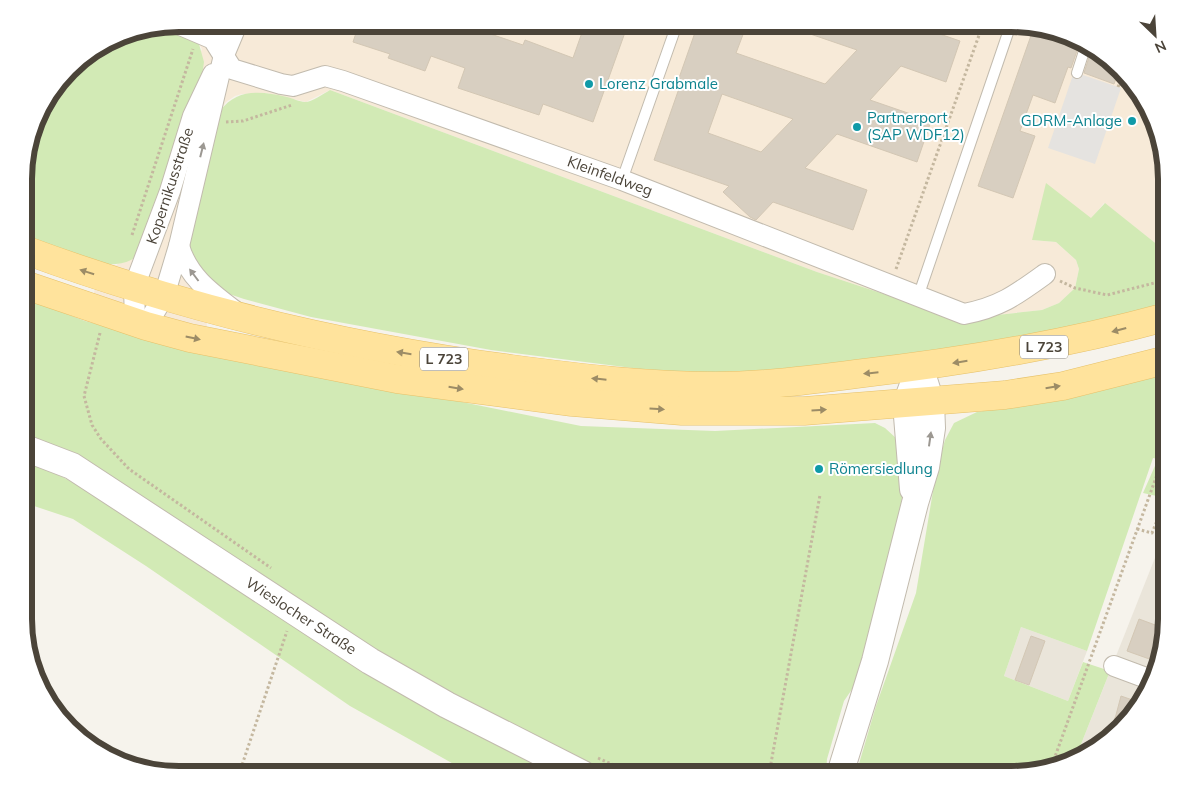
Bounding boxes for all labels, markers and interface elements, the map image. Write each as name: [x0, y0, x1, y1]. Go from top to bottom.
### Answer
north arrow: [1130, 10, 1180, 60]
text: N: [1152, 36, 1169, 57]
place label: Lorenz Grabmale: [599, 74, 718, 93]
marker: Lorenz Grabmale: [583, 78, 595, 90]
place label: Partnerport (SAP WDF12): [867, 108, 965, 144]
place label: GDRM-Anlage: [1021, 111, 1122, 130]
marker: GDRM-Anlage: [1126, 115, 1138, 127]
marker: Partnerport (SAP WDF12): [851, 121, 863, 133]
street label: Kopernikusstraße: [142, 125, 197, 246]
one-way arrow: [199, 142, 207, 157]
street label: Kleinfeldweg: [565, 151, 655, 200]
one-way arrow: [80, 268, 95, 276]
one-way arrow: [188, 269, 199, 282]
one-way arrow: [1111, 326, 1126, 334]
one-way arrow: [186, 334, 201, 342]
road number: L 723: [1020, 336, 1068, 358]
one-way arrow: [395, 348, 411, 356]
road number: L 723: [420, 348, 468, 370]
one-way arrow: [951, 358, 967, 366]
one-way arrow: [863, 369, 879, 377]
one-way arrow: [591, 375, 607, 383]
one-way arrow: [1045, 383, 1061, 391]
one-way arrow: [448, 384, 464, 392]
one-way arrow: [649, 405, 665, 413]
one-way arrow: [811, 405, 827, 413]
one-way arrow: [926, 430, 934, 446]
place label: Römersiedlung: [829, 459, 933, 478]
marker: Römersiedlung: [813, 463, 825, 475]
street label: Wieslocher Straße: [242, 573, 360, 658]

